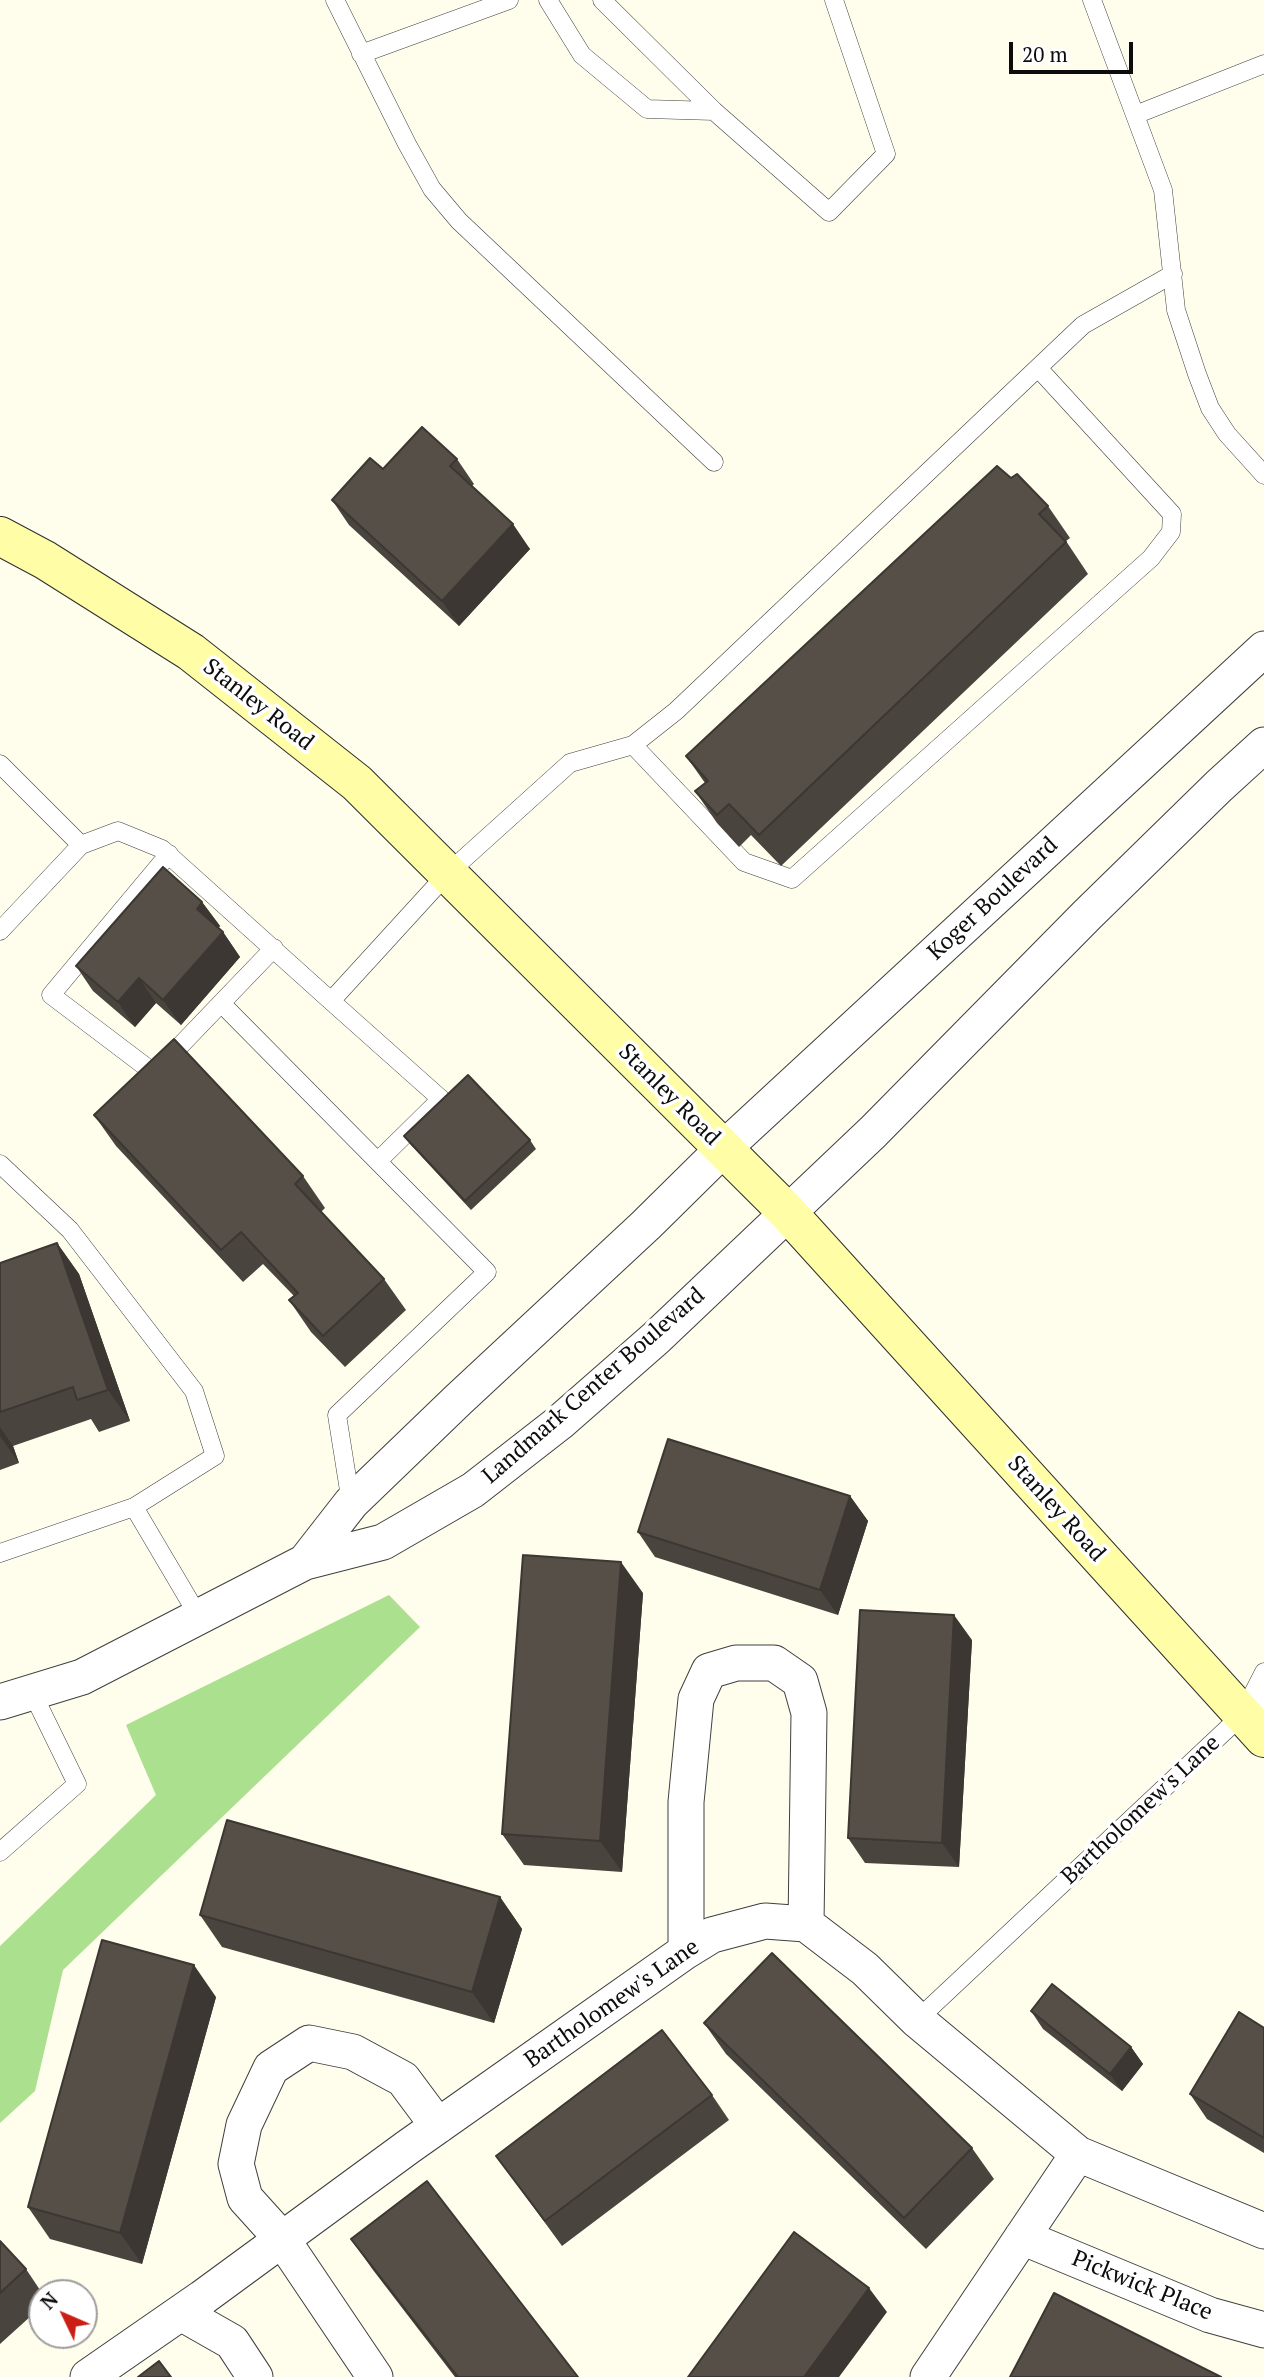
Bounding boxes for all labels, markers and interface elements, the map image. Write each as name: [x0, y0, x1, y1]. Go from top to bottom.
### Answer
scale bar: [1012, 28, 1136, 72]
text: 20 m: [1022, 40, 1068, 68]
street label: Stanley Road: [197, 653, 319, 757]
street label: Koger Boulevard: [922, 832, 1064, 966]
street label: Stanley Road: [612, 1038, 726, 1152]
street label: Landmark Center Boulevard: [477, 1282, 711, 1490]
street label: Stanley Road: [1001, 1450, 1111, 1568]
street label: Bartholomew's Lane: [1056, 1729, 1226, 1891]
street label: Bartholomew's Lane: [519, 1933, 705, 2075]
street label: Pickwick Place: [1068, 2245, 1216, 2327]
north arrow: [28, 2279, 98, 2349]
text: N: [35, 2287, 63, 2314]

